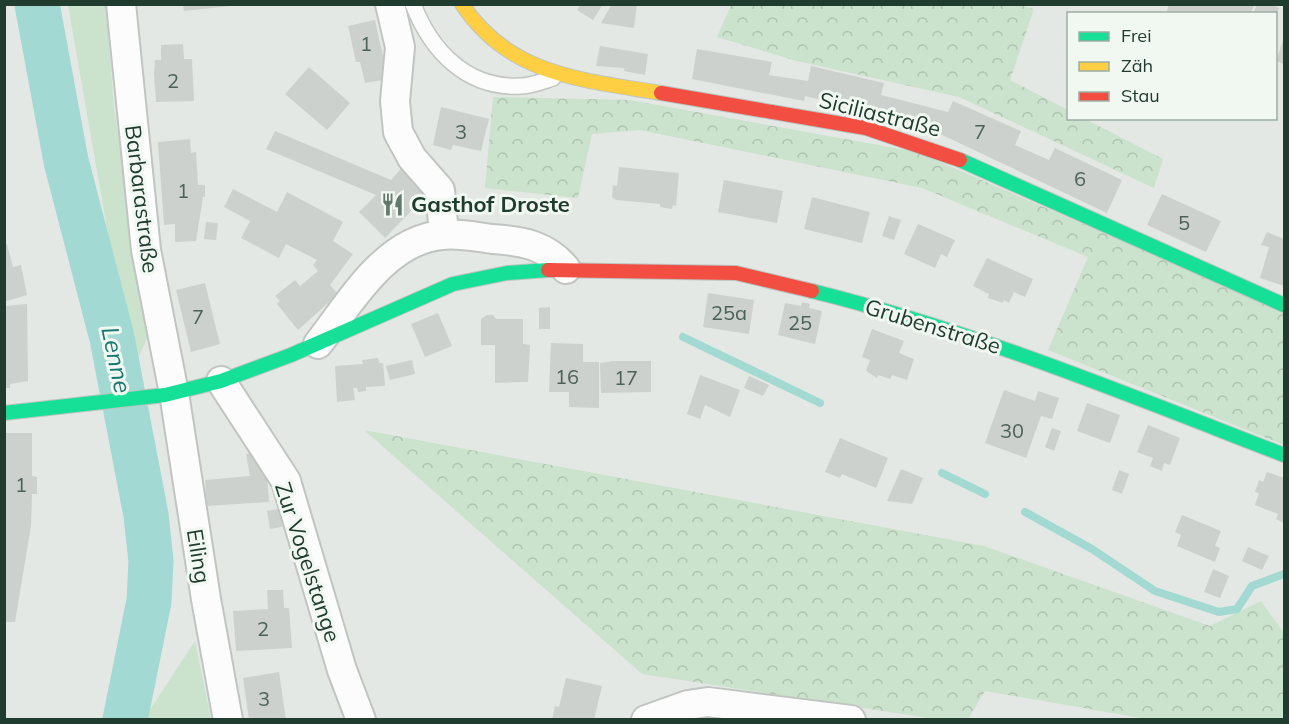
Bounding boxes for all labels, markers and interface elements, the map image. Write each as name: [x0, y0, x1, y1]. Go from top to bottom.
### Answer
legend: [1067, 12, 1277, 120]
text: Frei: [1121, 24, 1151, 47]
house number: 1: [360, 31, 372, 56]
text: Zäh: [1121, 54, 1153, 77]
house number: 2: [167, 68, 179, 93]
text: Stau: [1121, 84, 1160, 107]
street label: Siciliastraße: [816, 85, 944, 143]
house number: 3: [455, 119, 467, 144]
house number: 7: [974, 119, 986, 144]
street label: Barbarastraße: [119, 123, 165, 275]
house number: 6: [1074, 166, 1086, 191]
house number: 1: [177, 178, 189, 203]
place label: Gasthof Droste: [411, 190, 570, 218]
restaurant icon: Gasthof Droste: [380, 191, 406, 217]
house number: 5: [1178, 210, 1190, 235]
street label: Grubenstraße: [862, 292, 1004, 360]
house number: 25a: [711, 300, 747, 325]
house number: 7: [192, 304, 204, 329]
house number: 25: [788, 310, 812, 335]
water label: Lenne: [95, 324, 139, 396]
house number: 16: [555, 364, 579, 389]
house number: 17: [614, 365, 638, 390]
house number: 30: [1000, 418, 1024, 443]
house number: 1: [15, 472, 27, 497]
street label: Zur Vogelstange: [269, 479, 347, 645]
street label: Eiling: [181, 527, 217, 585]
house number: 2: [257, 616, 269, 641]
house number: 3: [258, 686, 270, 711]

